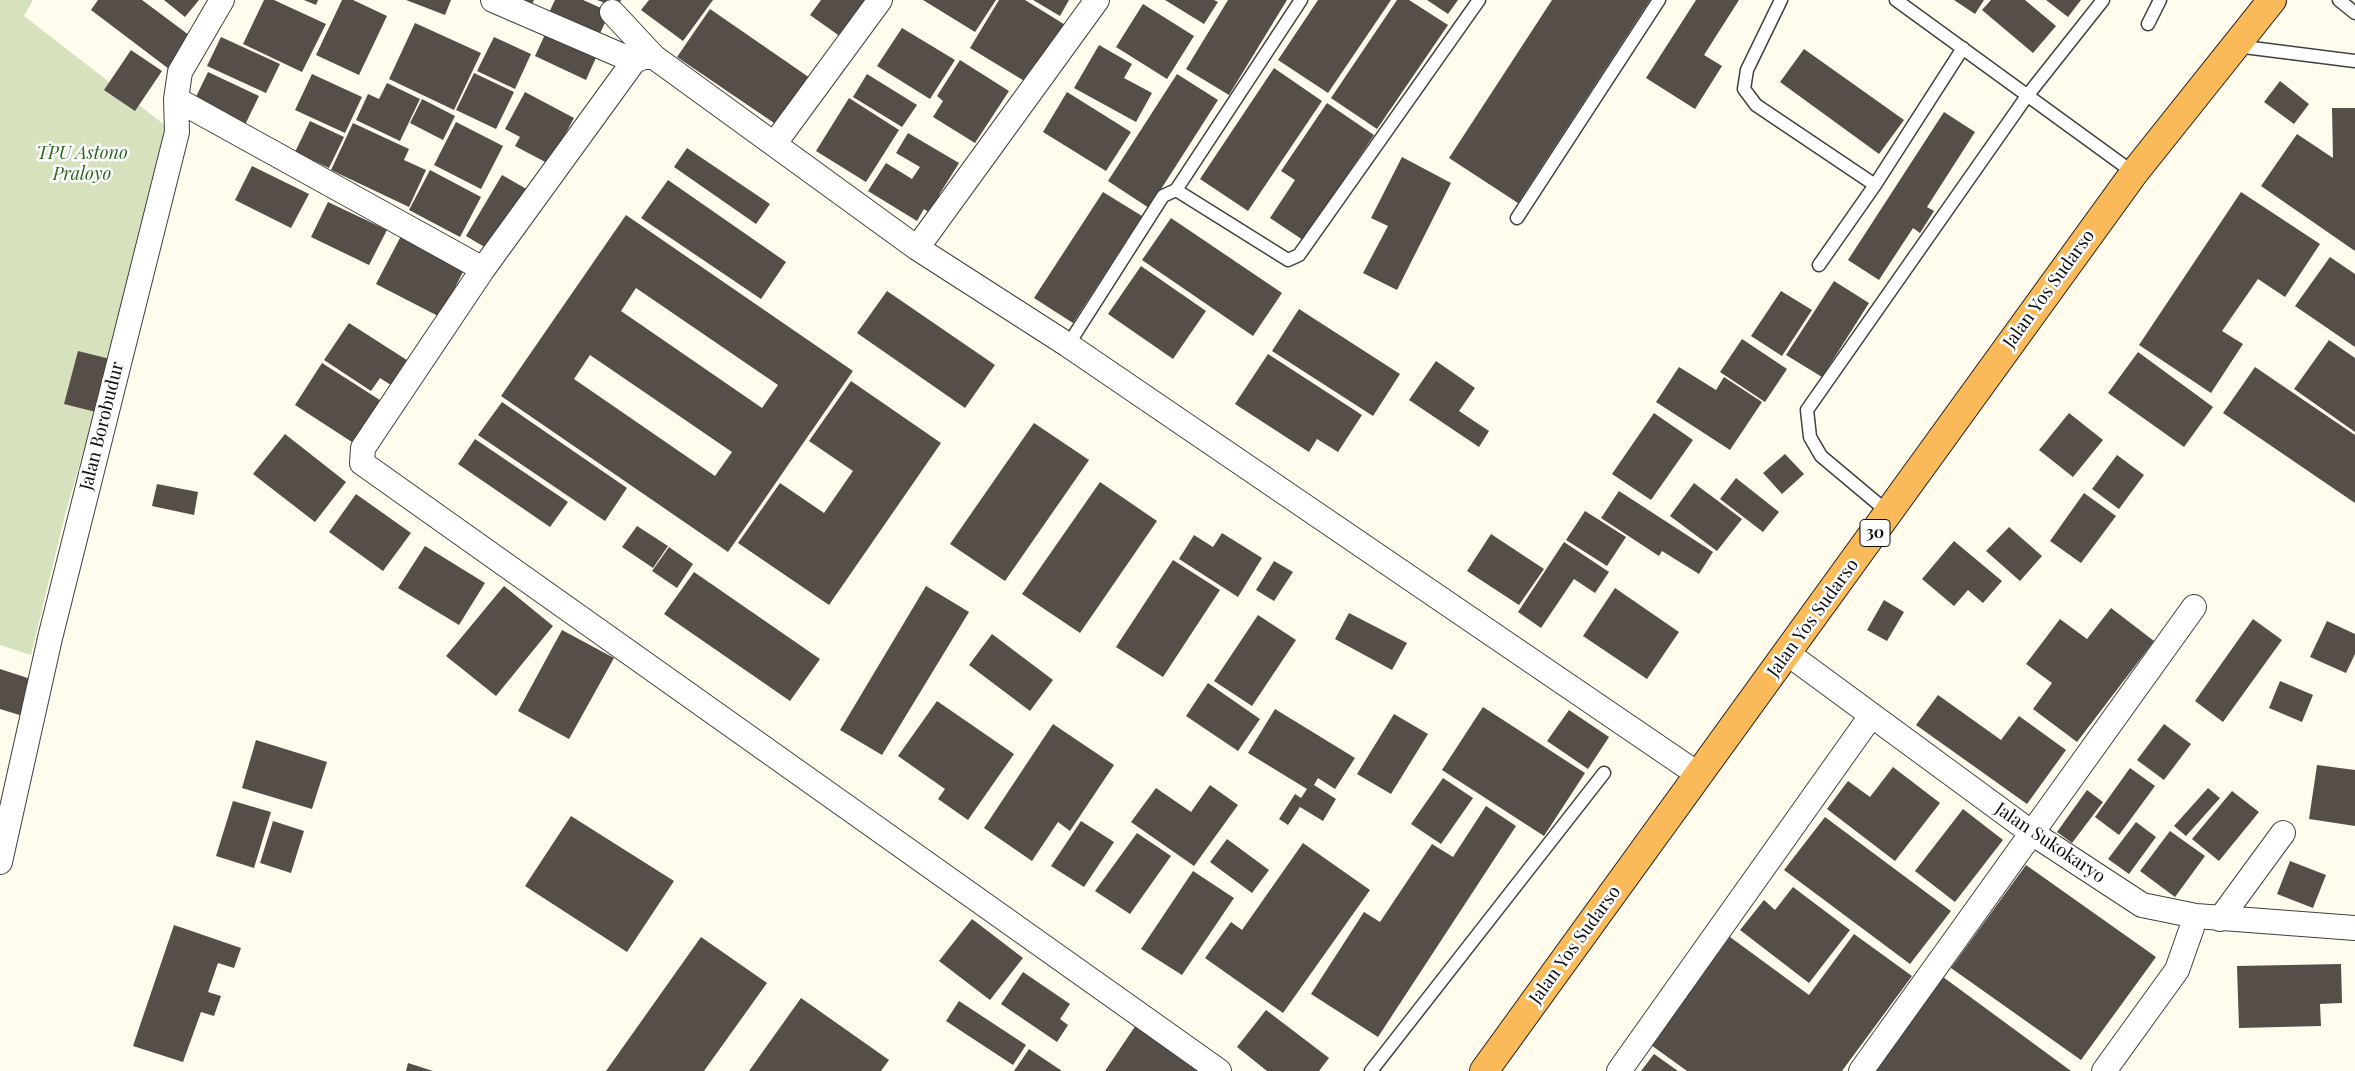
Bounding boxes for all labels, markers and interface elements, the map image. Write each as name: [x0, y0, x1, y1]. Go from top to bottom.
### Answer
park label: TPU Astono Praloyo: [36, 142, 128, 184]
street label: Jalan Yos Sudarso: [1999, 226, 2099, 352]
street label: Jalan Borobudur: [76, 359, 128, 493]
road number: 30: [1860, 520, 1890, 546]
street label: Jalan Yos Sudarso: [1763, 555, 1863, 681]
street label: Jalan Sukokaryo: [1991, 798, 2109, 888]
street label: Jalan Yos Sudarso: [1525, 882, 1625, 1008]

